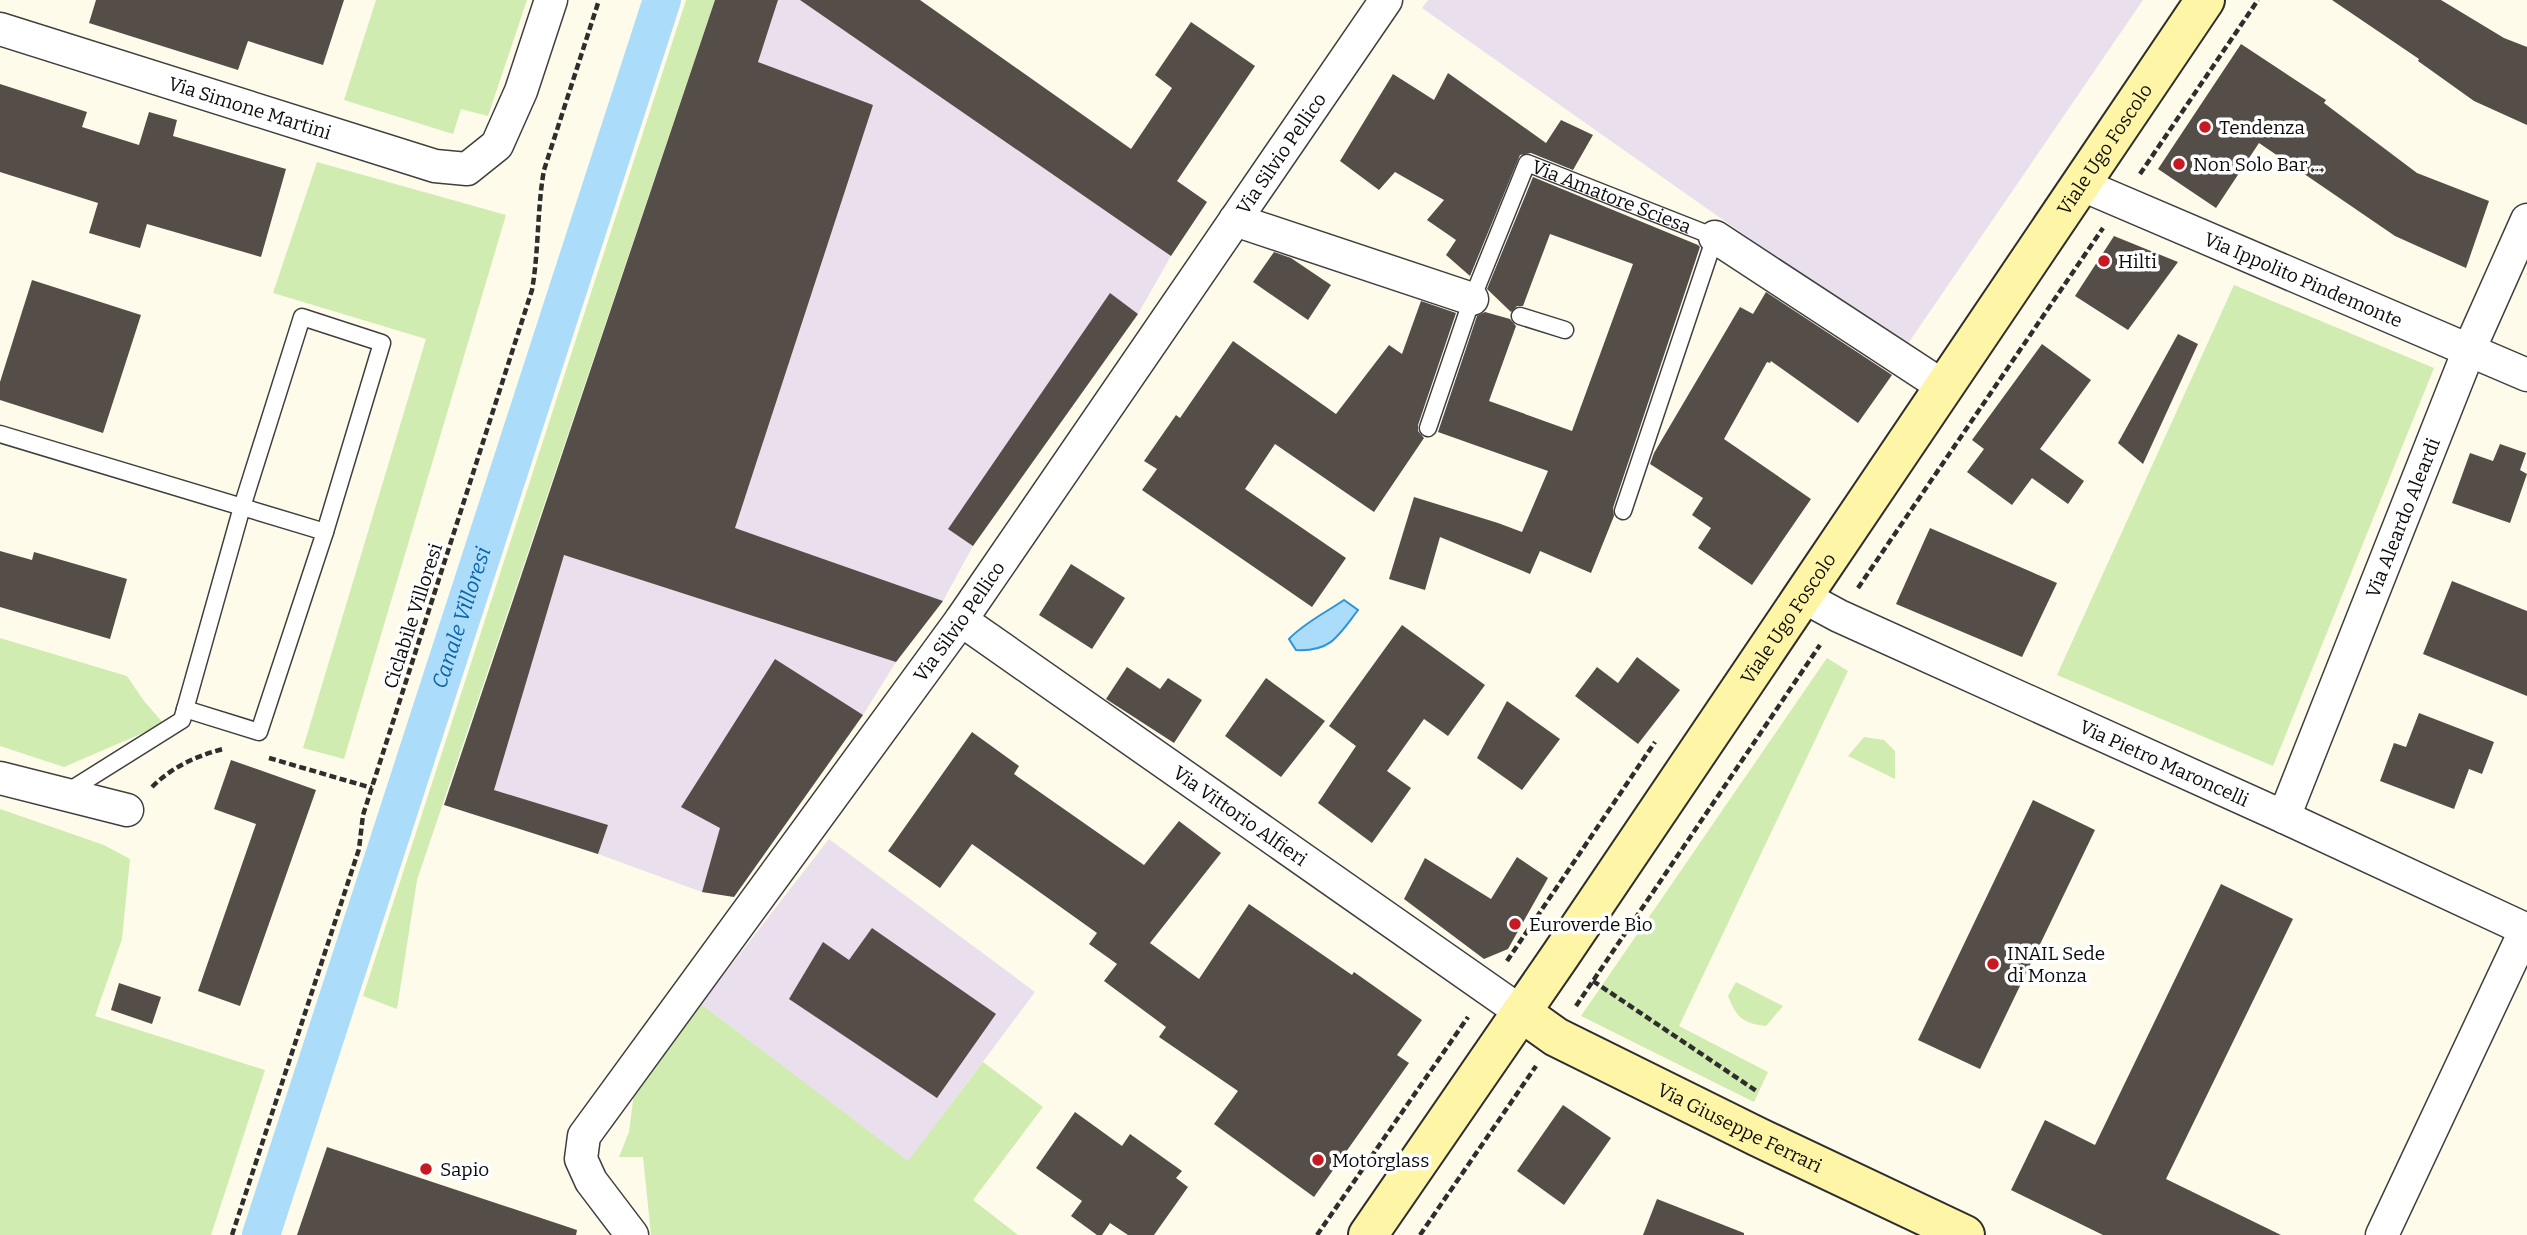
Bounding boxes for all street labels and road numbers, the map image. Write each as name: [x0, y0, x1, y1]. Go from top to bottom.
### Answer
street label: Via Simone Martini: [166, 71, 334, 144]
street label: Viale Ugo Foscolo: [2052, 79, 2157, 219]
street label: Via Silvio Pellico: [1231, 88, 1331, 219]
street label: Via Amatore Sciesa: [1529, 155, 1695, 238]
street label: Via Ippolito Pindemonte: [2201, 227, 2406, 332]
street label: Via Aleardo Aleardi: [2361, 434, 2445, 601]
street label: Ciclabile Villoresi: [379, 540, 447, 692]
street label: Viale Ugo Foscolo: [1735, 548, 1840, 688]
street label: Via Silvio Pellico: [908, 557, 1009, 686]
street label: Via Pietro Maroncelli: [2076, 715, 2253, 811]
street label: Via Vittorio Alfieri: [1169, 761, 1312, 871]
street label: Via Giuseppe Ferrari: [1654, 1078, 1826, 1177]

